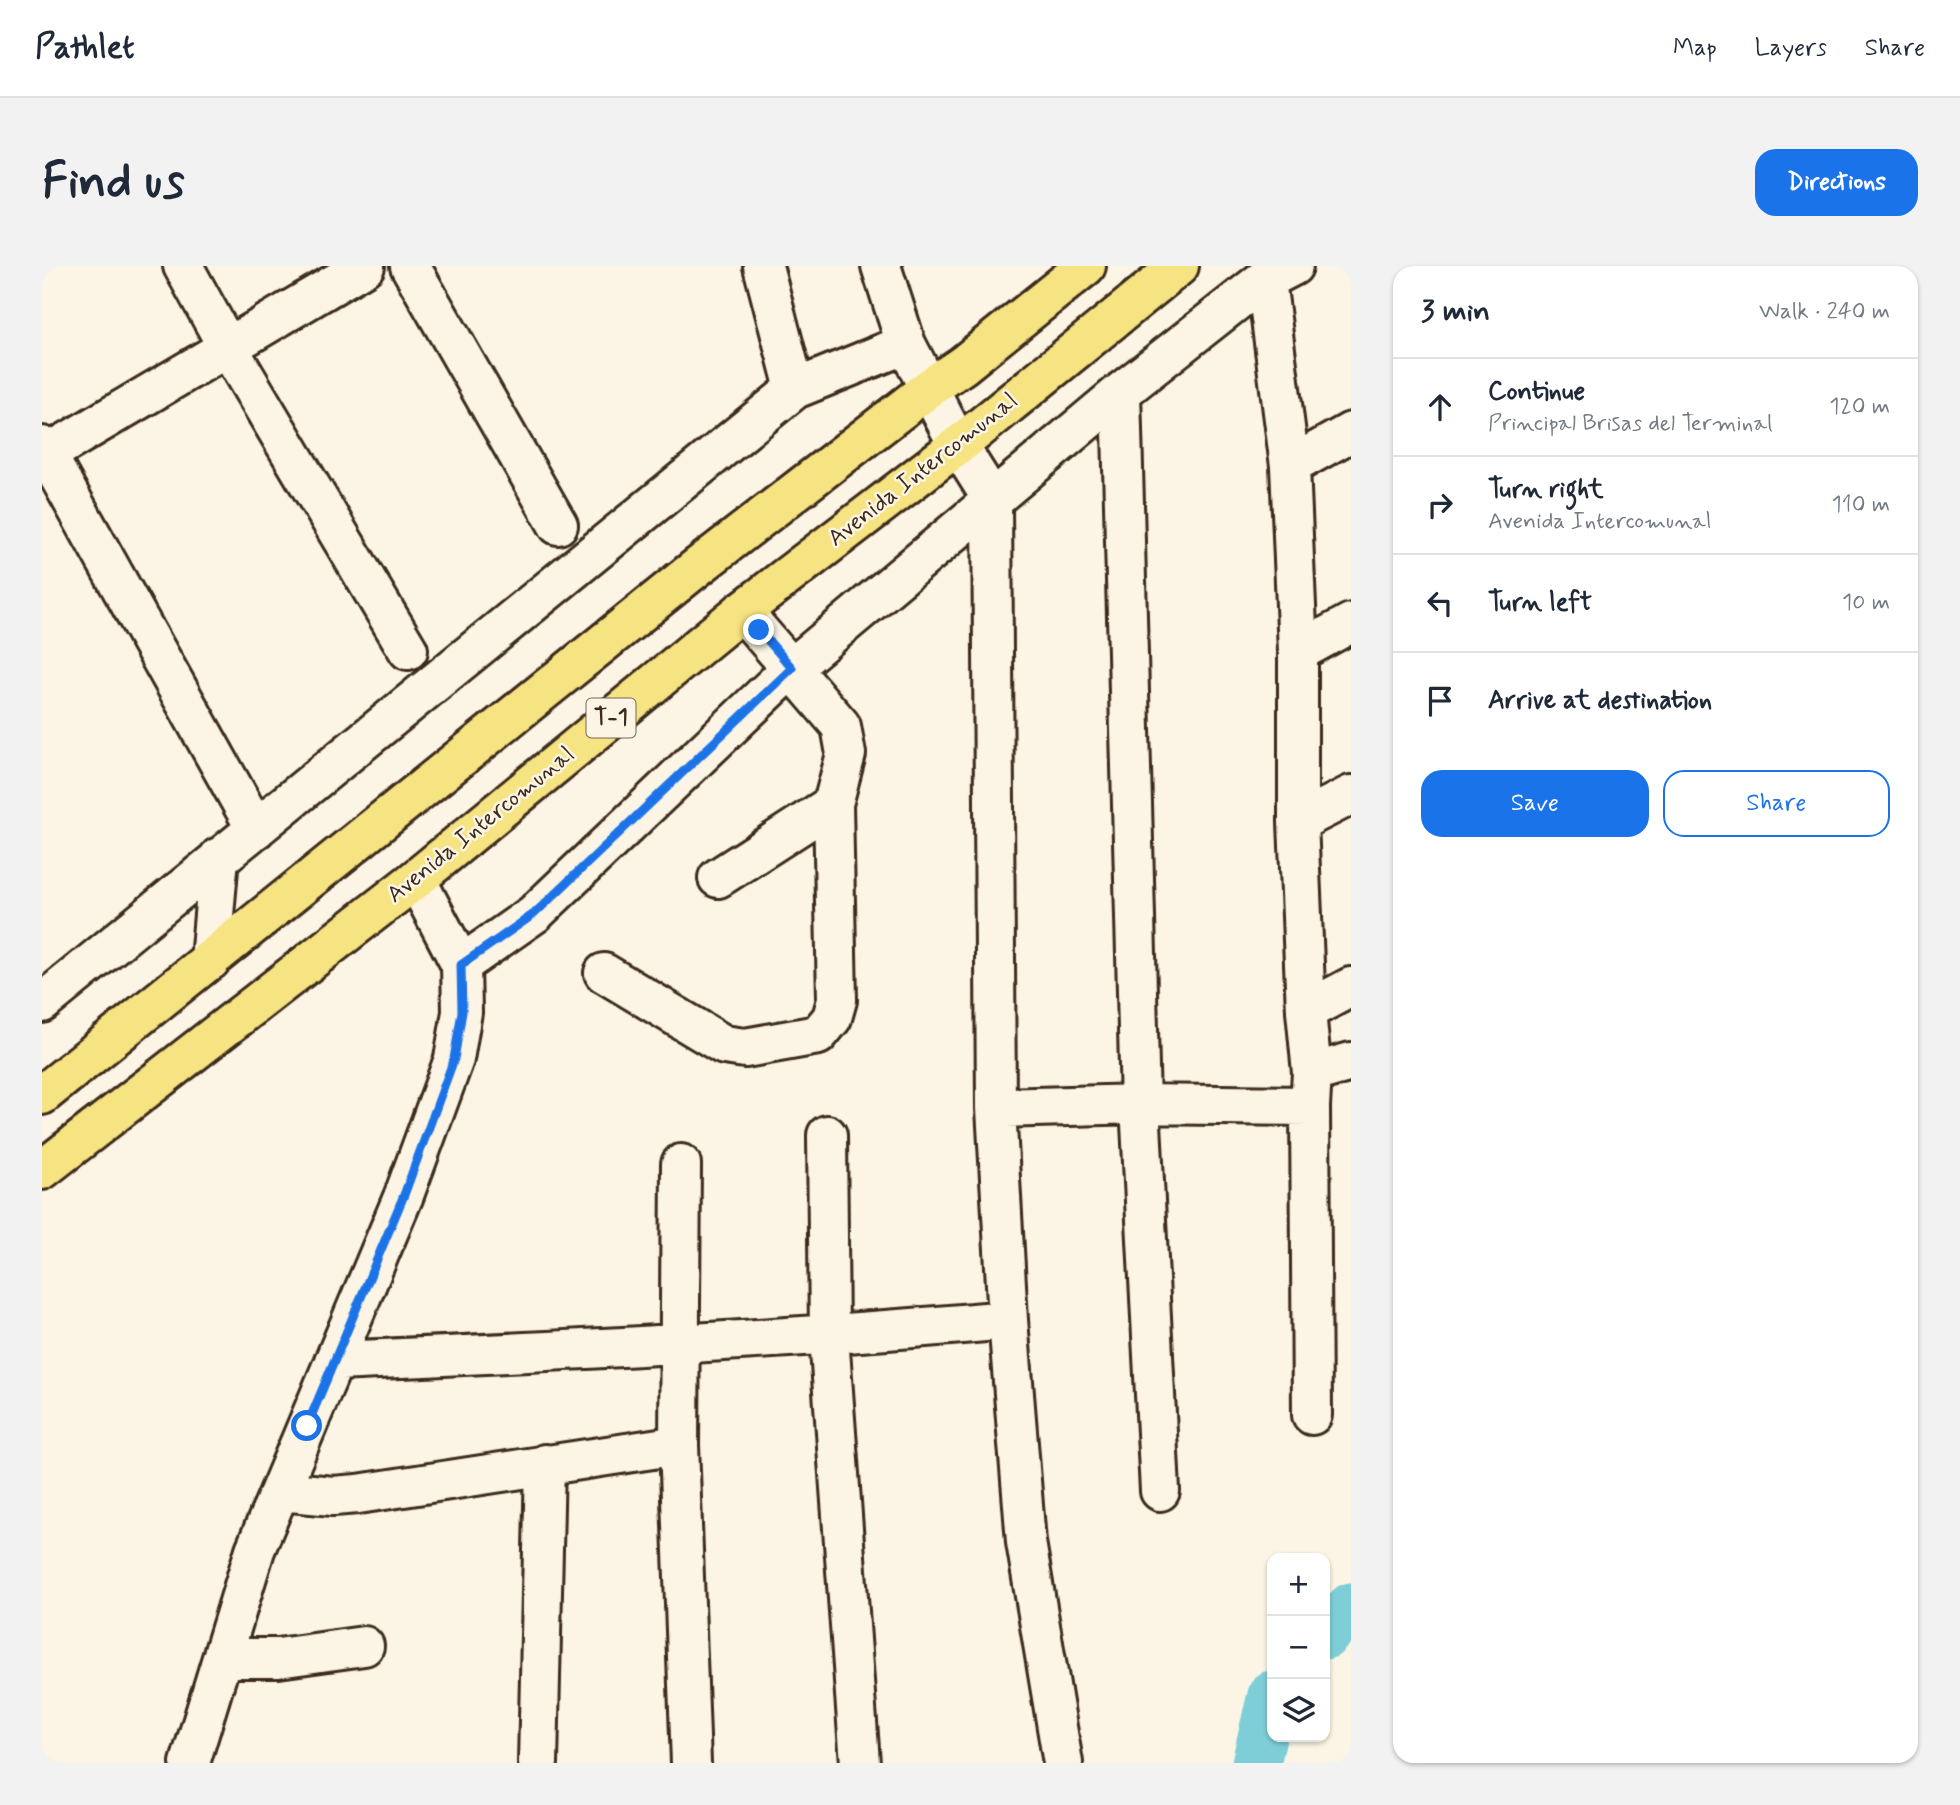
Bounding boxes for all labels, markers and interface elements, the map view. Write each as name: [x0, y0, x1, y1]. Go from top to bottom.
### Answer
text: Pathlet: [35, 26, 135, 70]
text: Map: [1673, 33, 1717, 64]
text: Layers: [1755, 33, 1827, 64]
text: Share: [1865, 33, 1925, 64]
button: Directions: [1755, 149, 1918, 216]
text: Find us: [42, 150, 185, 215]
text: 3 min: [1421, 292, 1490, 331]
text: Walk · 240 m: [1759, 297, 1890, 327]
text: Continue: [1488, 375, 1585, 409]
street label: Avenida Intercomunal: [822, 386, 1024, 554]
icon: ahead: [1421, 388, 1459, 426]
text: 120 m: [1829, 392, 1890, 422]
text: Principal Brisas del Terminal: [1488, 409, 1773, 439]
text: Turn right: [1488, 473, 1604, 507]
icon: right: [1421, 486, 1459, 524]
text: 110 m: [1831, 490, 1890, 520]
text: Avenida Intercomunal: [1488, 507, 1711, 537]
icon: left: [1421, 584, 1459, 622]
text: Turn left: [1488, 586, 1592, 620]
text: 10 m: [1842, 588, 1890, 618]
route end: [743, 614, 774, 645]
icon: arrive: [1421, 682, 1459, 720]
text: Arrive at destination: [1488, 684, 1712, 718]
road number: T-1: [586, 698, 636, 738]
street label: Avenida Intercomunal: [381, 740, 581, 910]
button: Save: [1421, 770, 1649, 837]
button: Share: [1663, 770, 1890, 837]
route start: [291, 1410, 322, 1441]
map controls: [1267, 1553, 1330, 1742]
button: +: [1267, 1553, 1330, 1616]
button: −: [1267, 1616, 1330, 1679]
button: layers: [1267, 1679, 1330, 1742]

